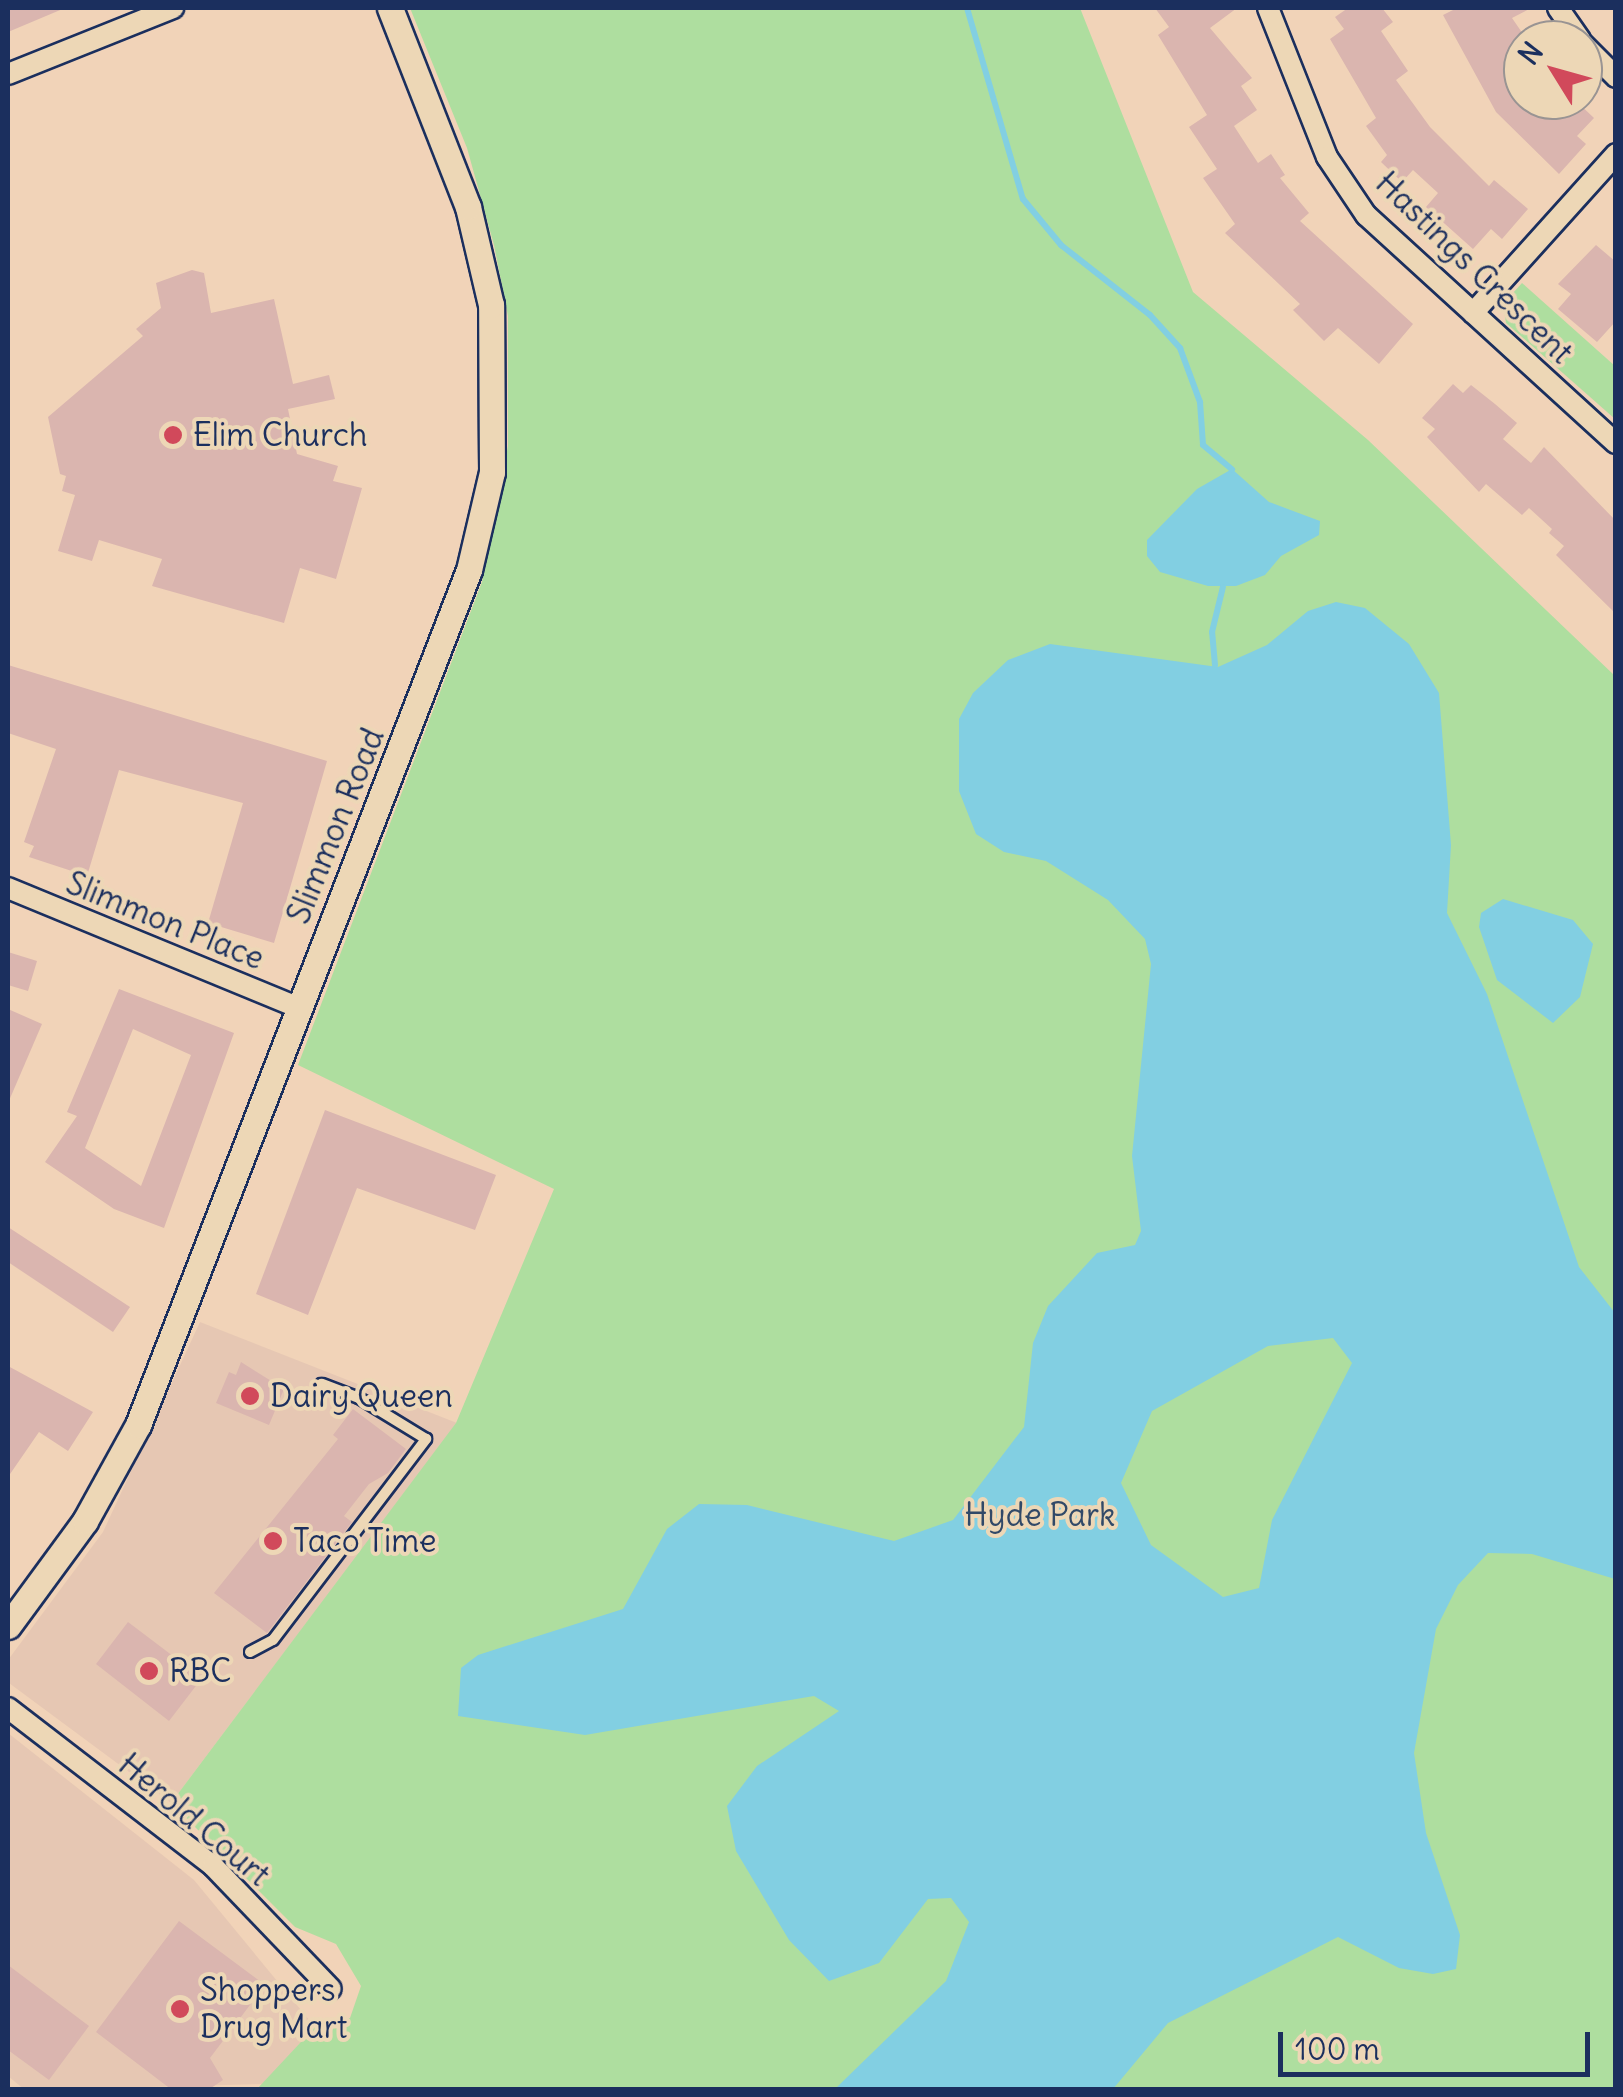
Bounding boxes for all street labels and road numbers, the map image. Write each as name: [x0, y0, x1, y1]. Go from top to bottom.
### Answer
street label: Hastings Crescent: [1367, 164, 1581, 372]
street label: Slimmon Road: [279, 723, 393, 929]
street label: Slimmon Place: [61, 864, 269, 978]
street label: Herold Court: [111, 1746, 277, 1894]

